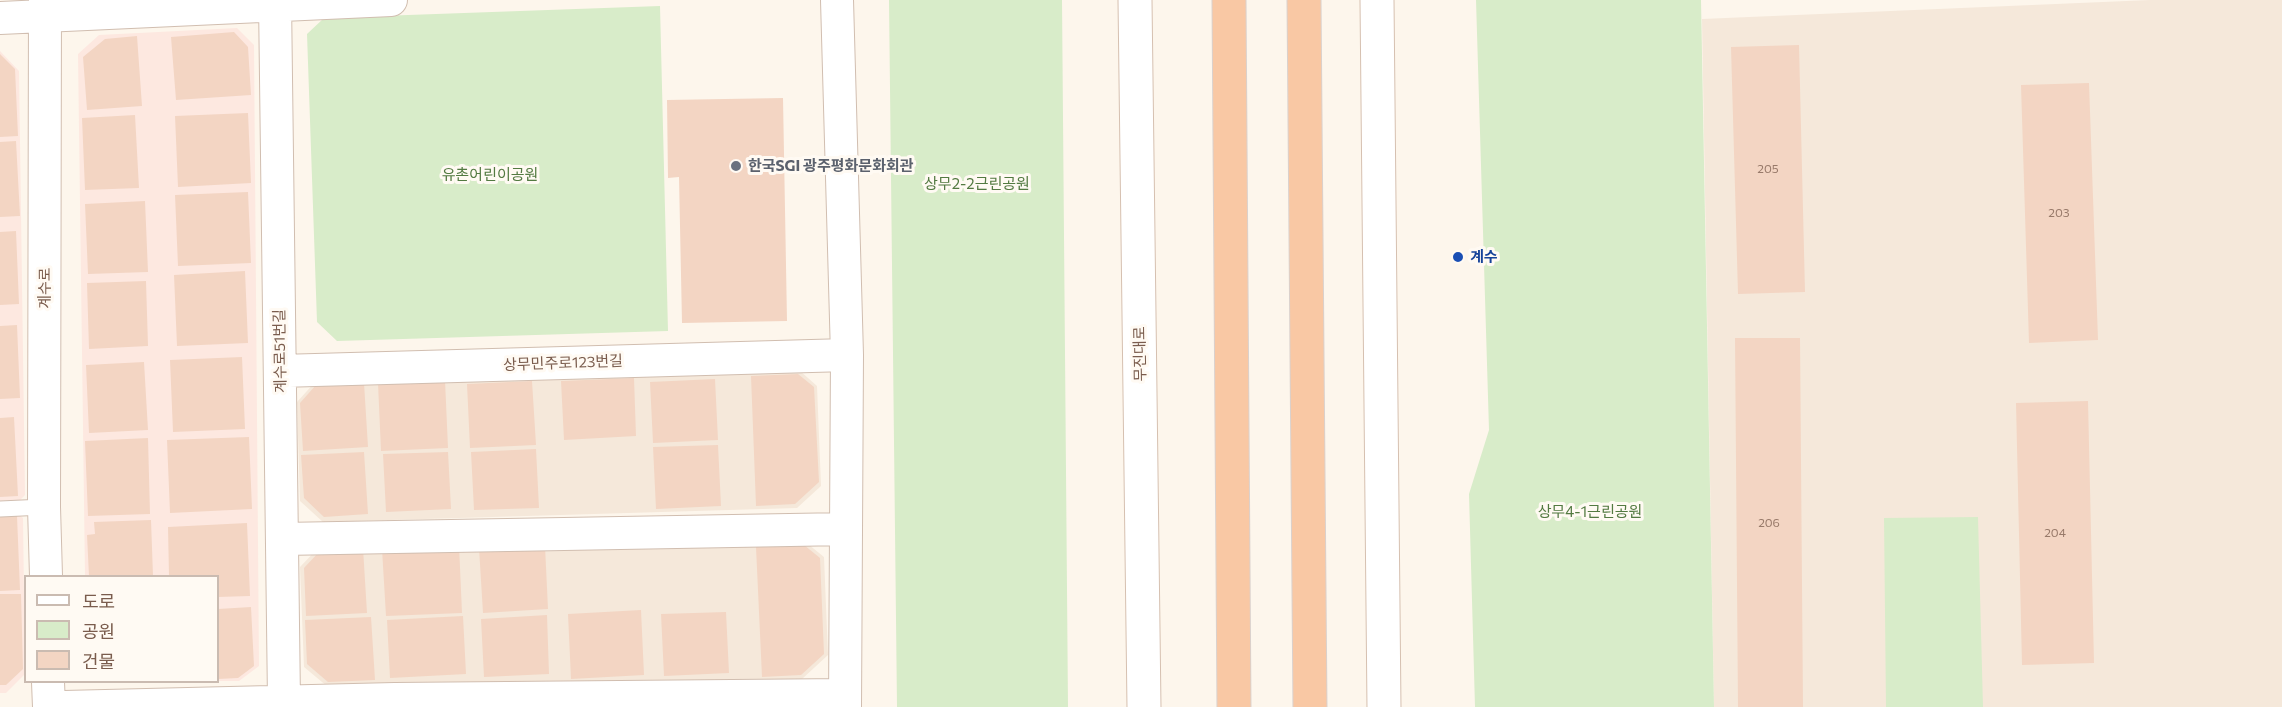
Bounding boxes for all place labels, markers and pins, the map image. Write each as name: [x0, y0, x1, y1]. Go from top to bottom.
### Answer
place label: 한국SGI 광주평화문화회관: [748, 157, 914, 175]
marker: 한국SGI 광주평화문화회관: [729, 159, 743, 173]
place label: 계수: [1470, 248, 1498, 266]
marker: 계수: [1451, 250, 1465, 264]

